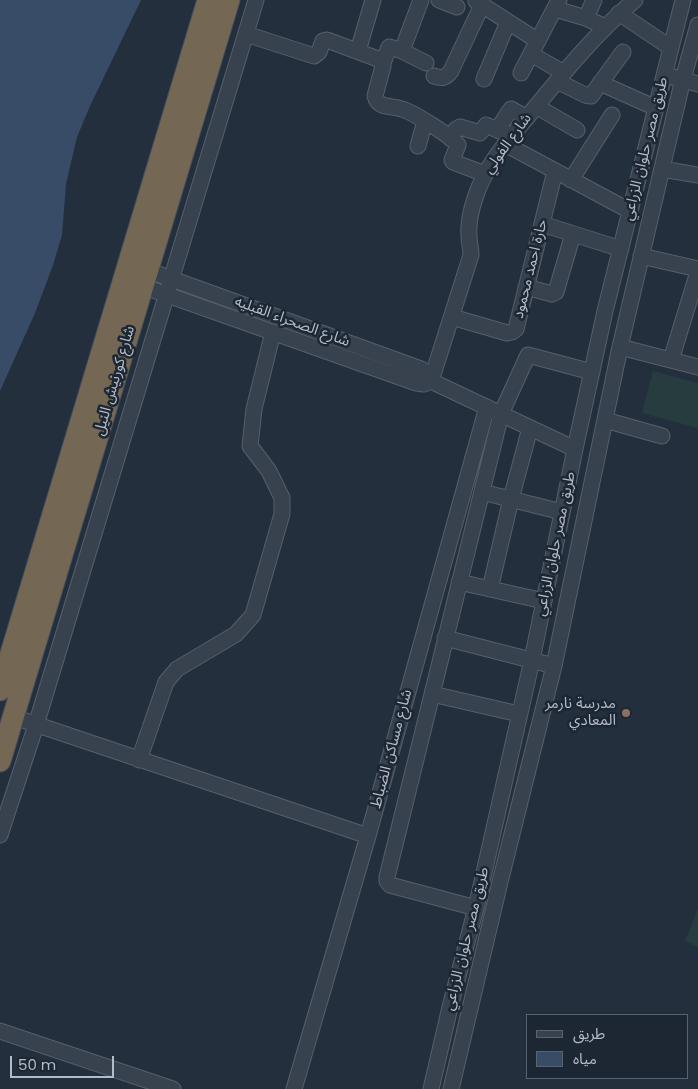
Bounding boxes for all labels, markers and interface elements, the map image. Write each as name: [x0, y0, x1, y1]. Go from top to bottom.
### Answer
street label: طريق مصر حلوان الزراعي: [619, 75, 673, 223]
street label: شارع الفولي: [480, 110, 536, 178]
street label: حارة احمد محمود: [510, 218, 552, 320]
street label: شارع الصحراء القبليه: [232, 293, 352, 351]
street label: شارع كورنيش النيل: [91, 324, 139, 438]
street label: طريق مصر حلوان الزراعي: [532, 470, 580, 618]
street label: شارع مساكن الضباط: [367, 688, 417, 810]
place label: مدرسة نارمر المعادي: [545, 695, 616, 730]
marker: مدرسة نارمر المعادي: [620, 707, 632, 719]
street label: طريق مصر حلوان الزراعي: [440, 865, 494, 1013]
legend: [526, 1014, 688, 1079]
text: طريق: [573, 1023, 605, 1044]
scale bar: [12, 1046, 116, 1078]
text: مياه: [573, 1048, 597, 1069]
text: 50 m: [18, 1054, 56, 1075]

